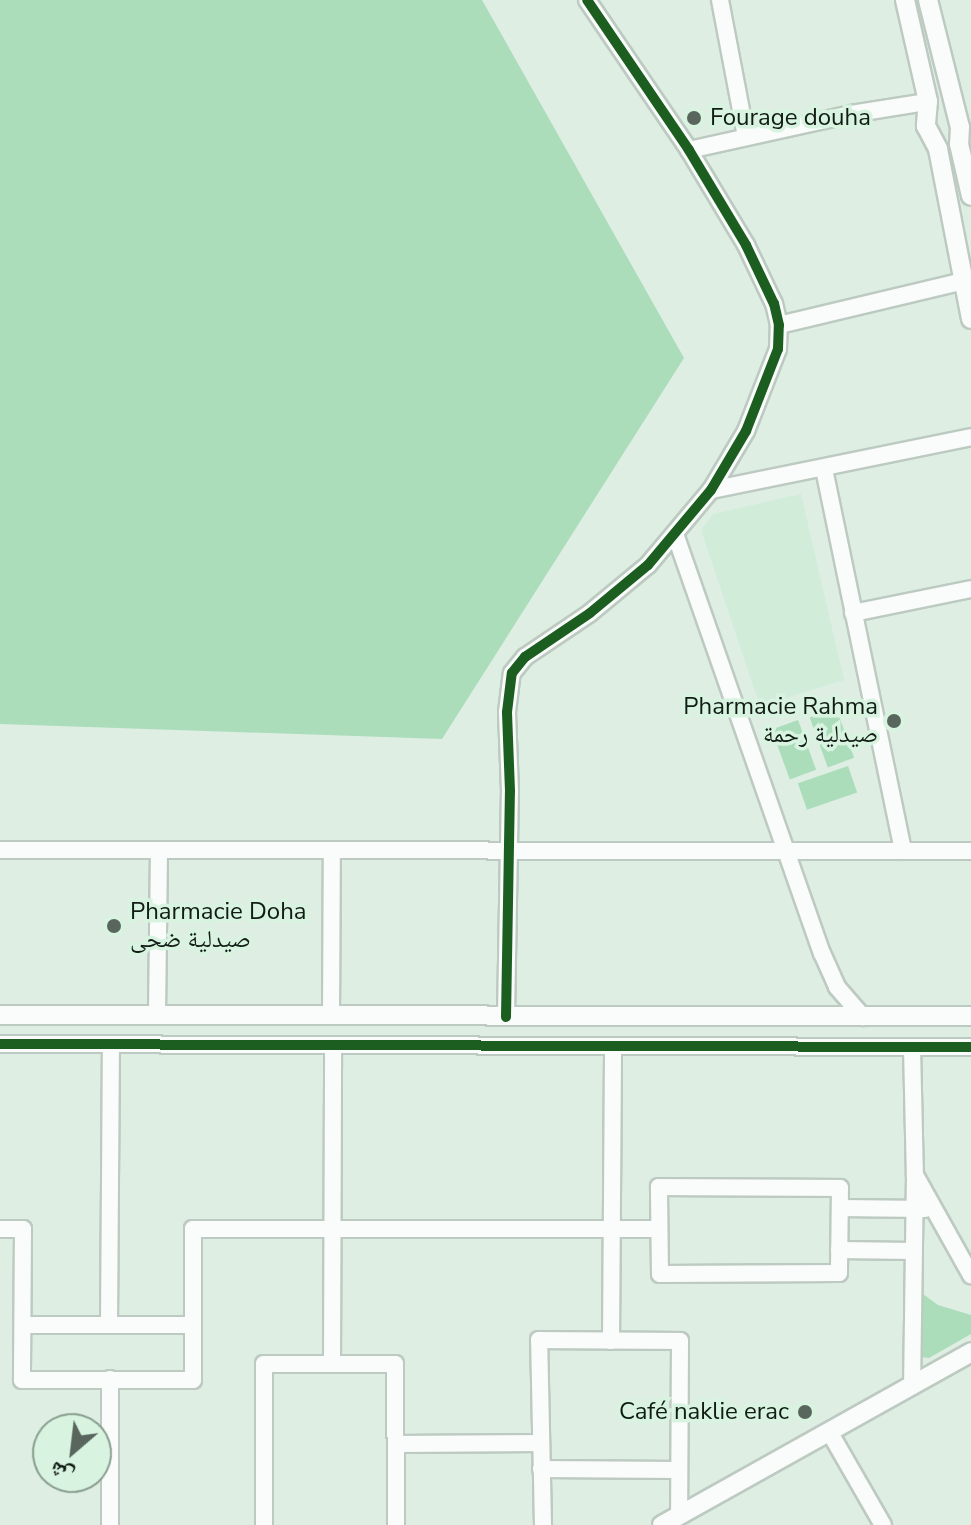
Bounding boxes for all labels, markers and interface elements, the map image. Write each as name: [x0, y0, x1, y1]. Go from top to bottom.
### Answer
place label: Fourage douha: [710, 104, 871, 132]
marker: Fourage douha: [685, 109, 703, 127]
place label: Pharmacie Rahma صيدلية رحمة: [683, 693, 878, 749]
marker: Pharmacie Rahma صيدلية رحمة: [885, 712, 903, 730]
place label: Pharmacie Doha صيدلية ضحى: [130, 898, 307, 954]
marker: Pharmacie Doha صيدلية ضحى: [105, 917, 123, 935]
place label: Café naklie erac: [619, 1398, 789, 1426]
marker: Café naklie erac: [796, 1403, 814, 1421]
north arrow: [32, 1413, 112, 1493]
text: ش: [44, 1454, 79, 1491]

